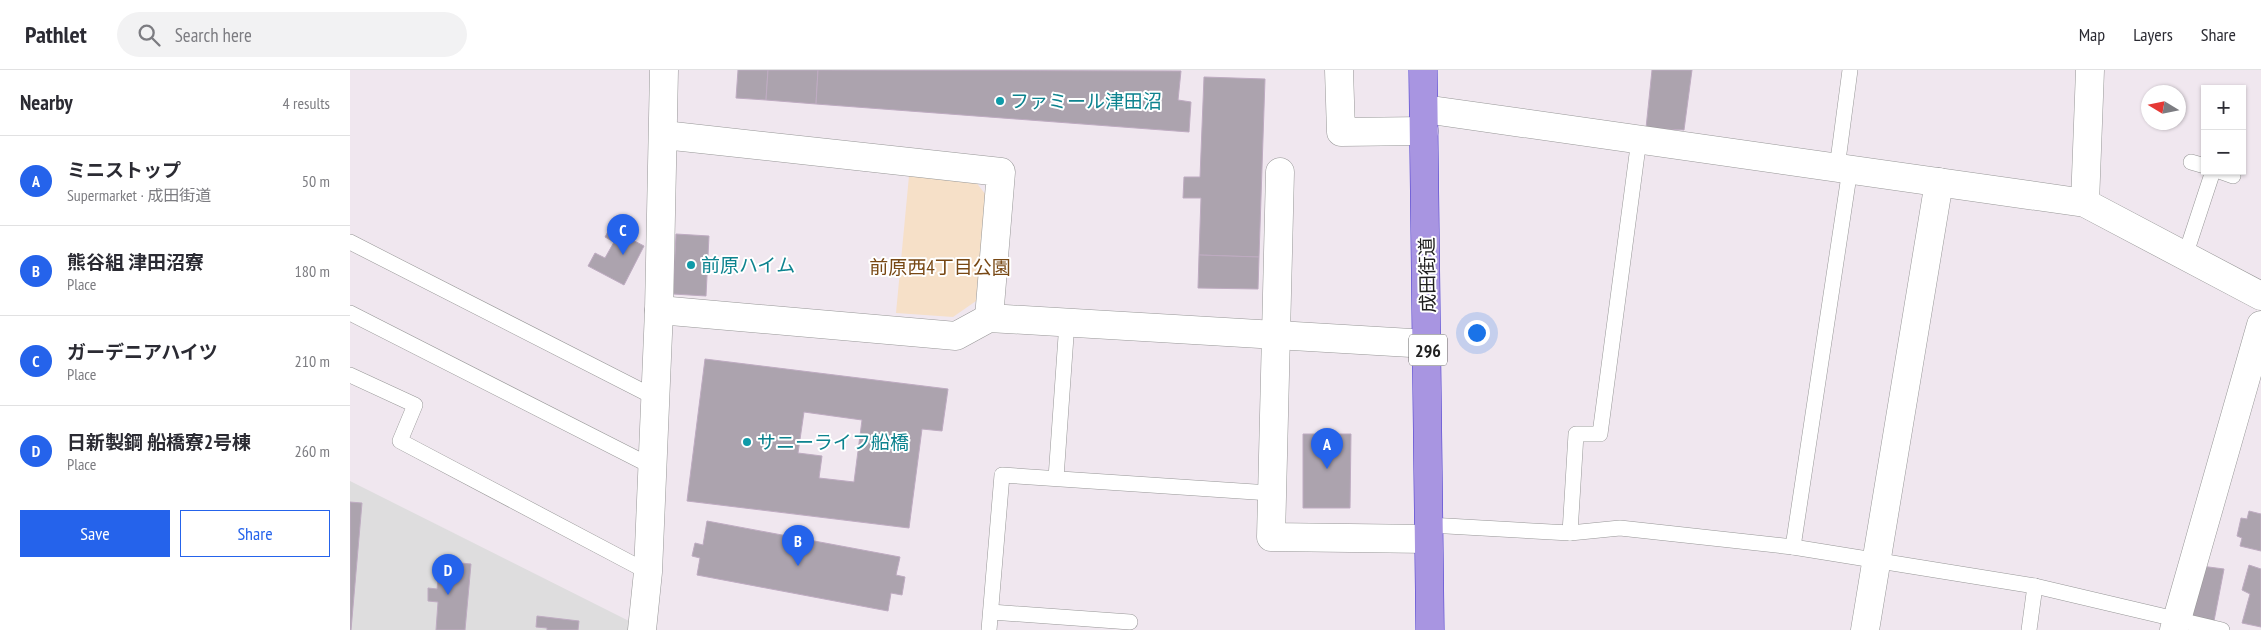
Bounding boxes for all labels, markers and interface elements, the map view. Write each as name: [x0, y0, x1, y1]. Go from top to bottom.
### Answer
search box: [117, 12, 467, 57]
text: Pathlet: [25, 19, 87, 50]
icon: search: [135, 21, 163, 49]
text: Search here: [175, 23, 252, 47]
text: Map: [2079, 23, 2105, 46]
text: Layers: [2133, 23, 2173, 46]
text: Share: [2201, 23, 2236, 46]
north arrow: [2141, 85, 2186, 130]
map controls: [2201, 85, 2246, 175]
button: +: [2201, 85, 2246, 130]
text: Nearby: [20, 89, 73, 116]
place label: ファミール津田沼: [1010, 89, 1162, 113]
text: 4 results: [283, 93, 330, 113]
marker: ファミール津田沼: [994, 95, 1006, 107]
button: −: [2201, 130, 2246, 175]
text: ミニストップ: [67, 158, 181, 182]
text: A: [32, 171, 40, 191]
text: 50 m: [302, 171, 330, 191]
text: Supermarket · 成田街道: [67, 185, 211, 205]
pin: C: [607, 214, 639, 255]
street label: 成田街道: [1414, 237, 1440, 313]
text: 熊谷組 津田沼寮: [67, 250, 204, 274]
place label: 前原ハイム: [701, 253, 795, 277]
park label: 前原西4丁目公園: [869, 255, 1011, 279]
marker: 前原ハイム: [685, 259, 697, 271]
text: B: [32, 261, 40, 281]
text: 180 m: [295, 261, 330, 281]
text: Place: [67, 274, 96, 294]
your location: [1464, 320, 1490, 346]
road number: 296: [1409, 334, 1447, 366]
text: ガーデニアハイツ: [67, 340, 218, 364]
text: C: [32, 351, 40, 371]
text: 210 m: [295, 351, 330, 371]
text: Place: [67, 364, 96, 384]
pin: A: [1311, 428, 1343, 469]
text: 日新製鋼 船橋寮2号棟: [67, 430, 251, 454]
place label: サニーライフ船橋: [757, 430, 909, 454]
marker: サニーライフ船橋: [741, 436, 753, 448]
text: D: [32, 441, 40, 461]
text: 260 m: [295, 441, 330, 461]
text: Place: [67, 454, 96, 474]
button: Save: [20, 510, 170, 557]
button: Share: [180, 510, 330, 557]
pin: B: [782, 525, 814, 566]
pin: D: [432, 554, 464, 595]

